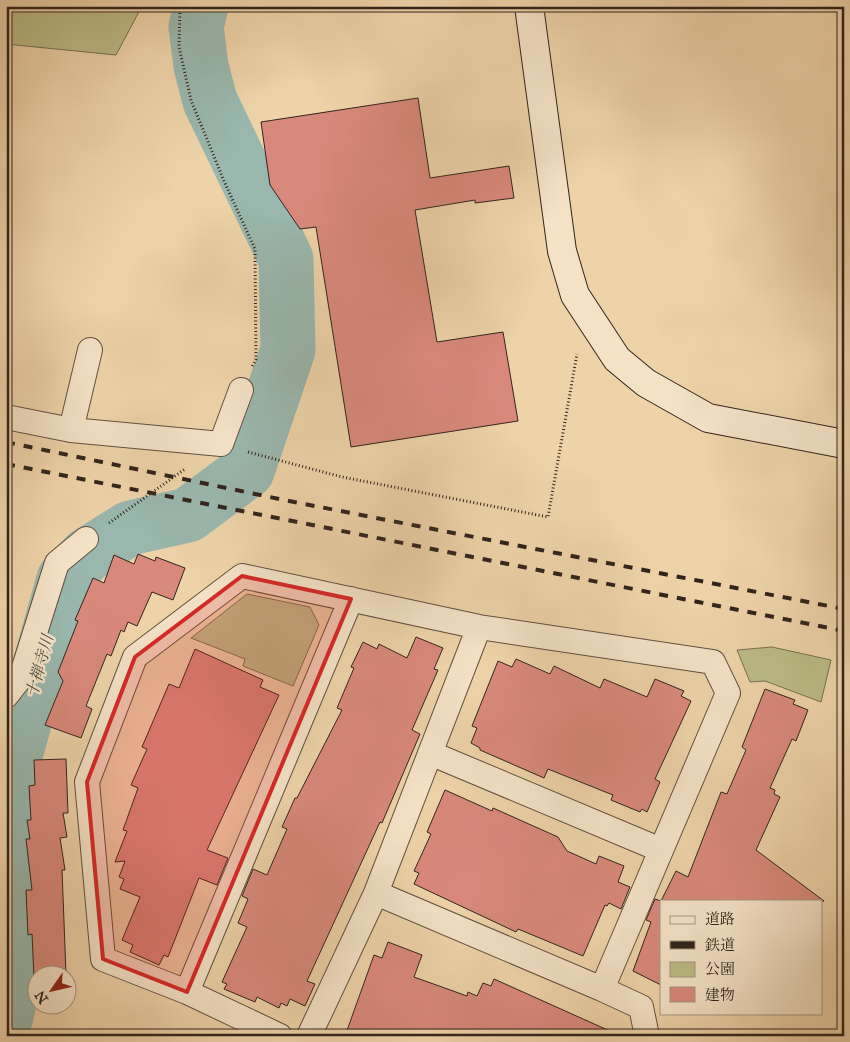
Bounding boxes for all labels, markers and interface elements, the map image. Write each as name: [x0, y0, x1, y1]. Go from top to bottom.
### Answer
water label: 十禅寺川: [22, 631, 57, 700]
legend: [660, 900, 822, 1014]
text: 道路: [705, 910, 735, 928]
text: 鉄道: [705, 936, 735, 954]
text: 公園: [705, 960, 735, 978]
north arrow: [28, 964, 78, 1014]
text: 建物: [705, 986, 735, 1004]
text: N: [31, 987, 52, 1007]

